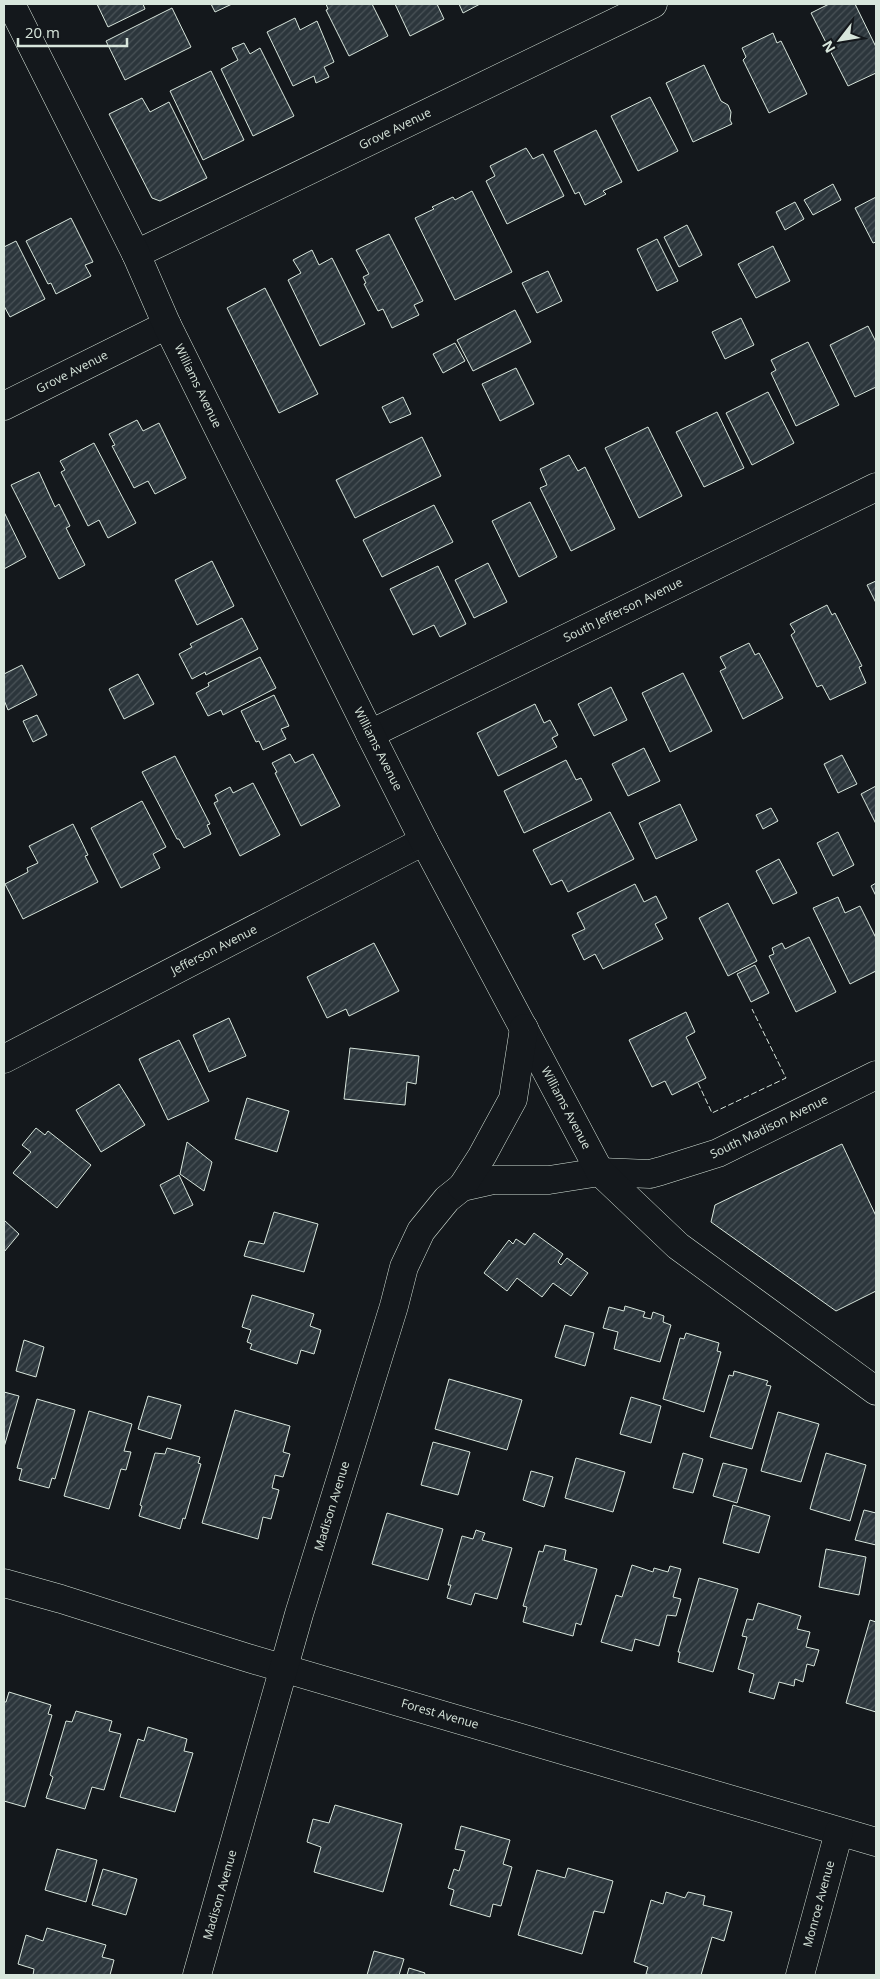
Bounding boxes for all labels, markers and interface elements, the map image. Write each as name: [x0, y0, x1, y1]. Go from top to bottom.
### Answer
scale bar: [18, 15, 126, 47]
north arrow: [815, 15, 865, 65]
text: 20 m: [25, 22, 60, 42]
text: N: [817, 37, 840, 57]
street label: Grove Avenue: [356, 104, 434, 153]
street label: Williams Avenue: [171, 341, 226, 431]
street label: Grove Avenue: [33, 346, 111, 397]
street label: South Jefferson Avenue: [560, 573, 686, 646]
street label: Williams Avenue: [350, 704, 407, 794]
street label: Jefferson Avenue: [167, 920, 260, 979]
street label: Williams Avenue: [537, 1063, 596, 1152]
street label: South Madison Avenue: [707, 1091, 831, 1162]
street label: Madison Avenue: [310, 1459, 353, 1553]
street label: Forest Avenue: [399, 1694, 481, 1733]
street label: Madison Avenue: [199, 1848, 241, 1942]
street label: Monroe Avenue: [799, 1858, 838, 1949]

